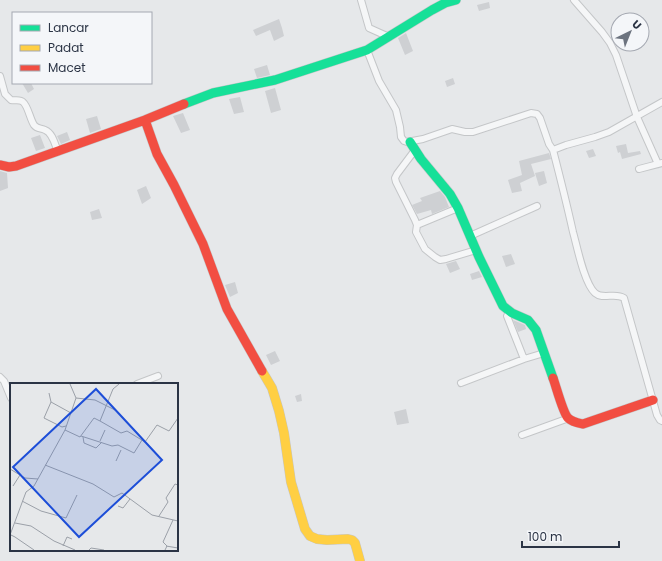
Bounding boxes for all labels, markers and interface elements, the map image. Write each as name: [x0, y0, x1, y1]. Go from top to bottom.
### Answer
legend: [12, 12, 152, 84]
north arrow: [610, 12, 650, 52]
text: U: [629, 16, 645, 33]
text: Lancar: [48, 19, 89, 36]
text: Padat: [48, 39, 84, 56]
text: Macet: [48, 59, 86, 76]
inset map: [10, 383, 178, 551]
scale bar: [522, 523, 619, 549]
text: 100 m: [528, 528, 562, 545]

